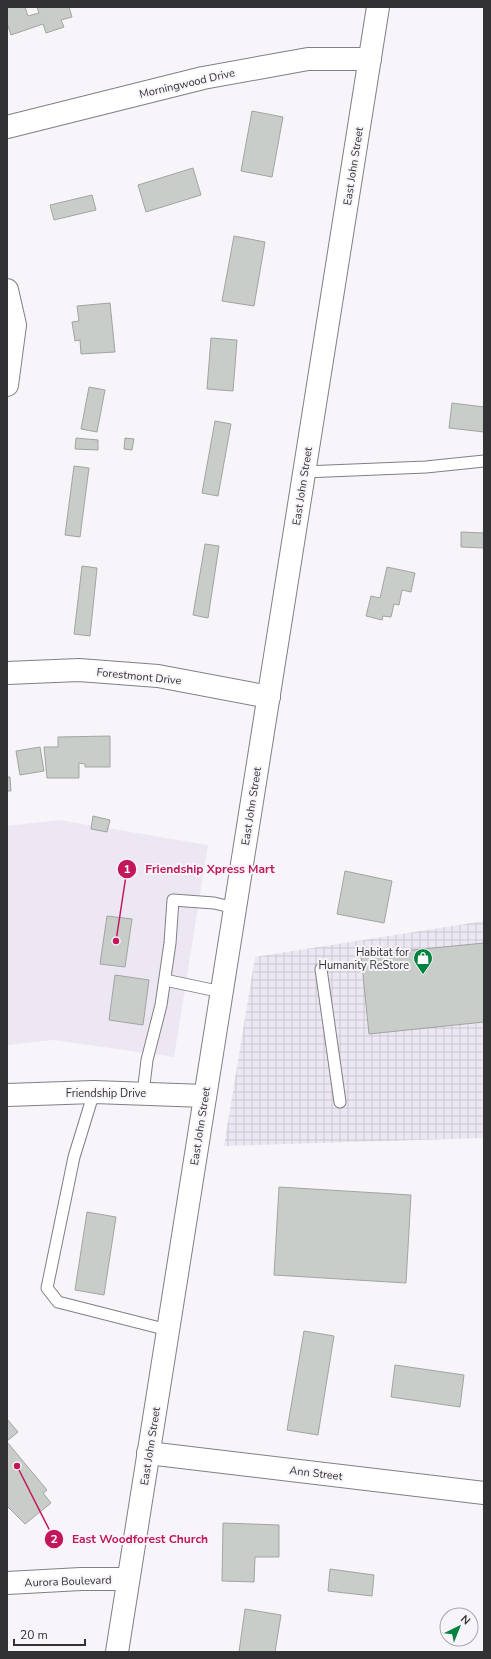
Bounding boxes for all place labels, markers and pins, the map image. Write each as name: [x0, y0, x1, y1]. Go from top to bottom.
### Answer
callout: Friendship Xpress Mart: [117, 857, 283, 881]
place label: Habitat for Humanity ReStore: [319, 945, 409, 973]
shop icon: Habitat for Humanity ReStore: [412, 947, 434, 975]
callout: East Woodforest Church: [44, 1527, 216, 1551]

